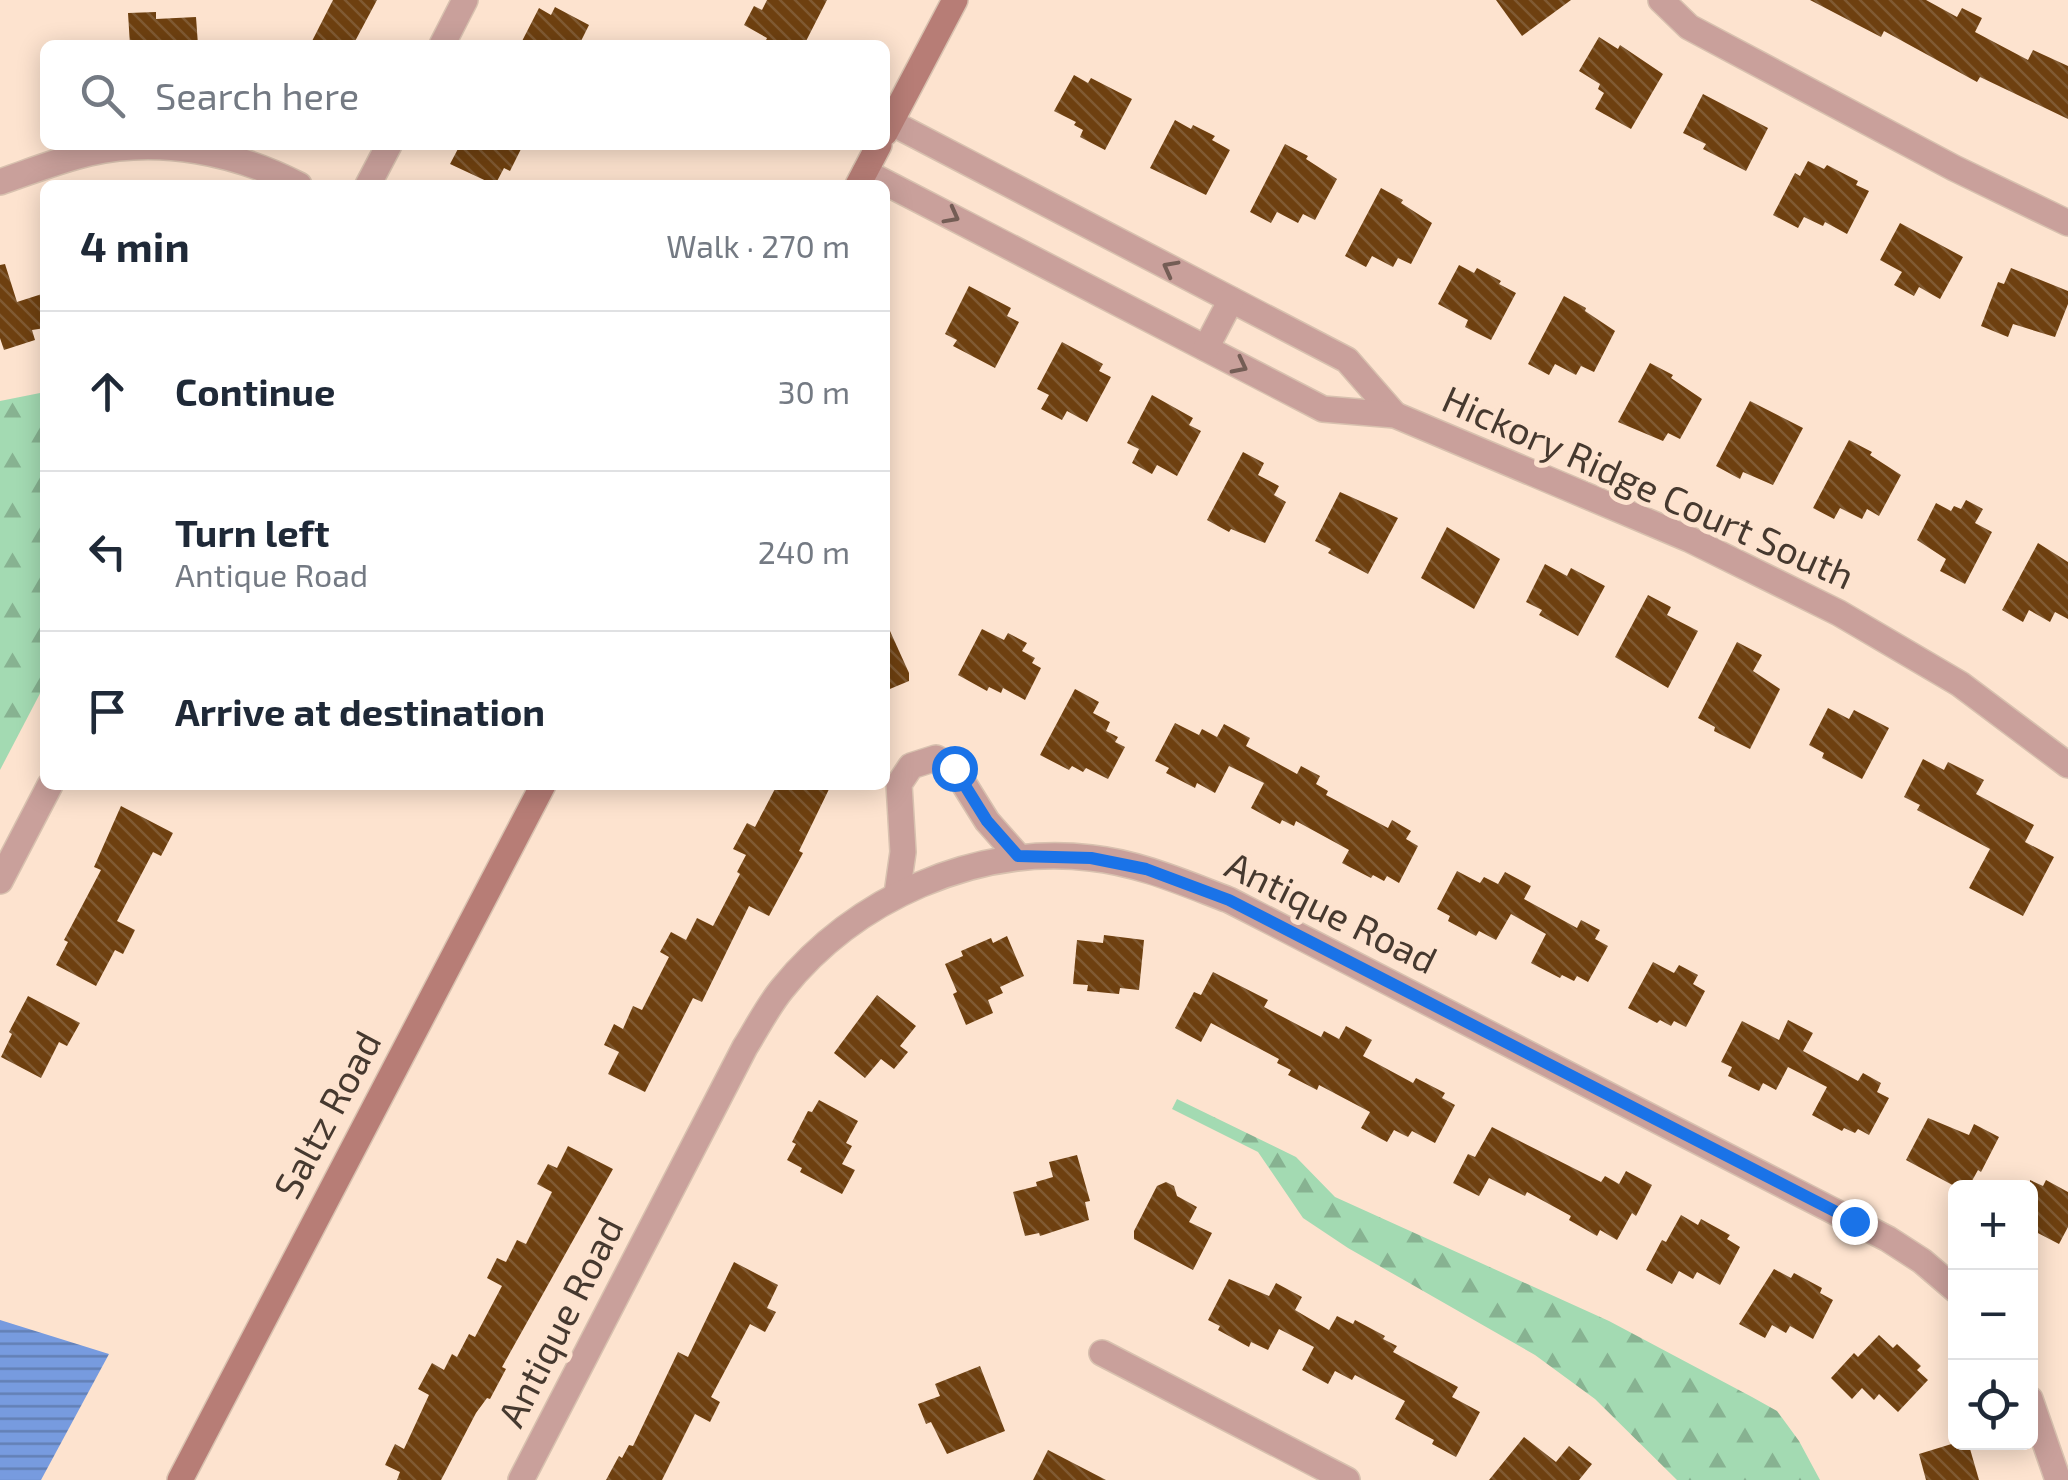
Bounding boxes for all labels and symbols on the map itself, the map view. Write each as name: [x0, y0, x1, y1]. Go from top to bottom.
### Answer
one-way arrow: [941, 204, 959, 223]
one-way arrow: [1163, 261, 1181, 280]
one-way arrow: [1230, 354, 1248, 374]
street label: Hickory Ridge Court South: [1436, 375, 1862, 598]
route start: [932, 746, 978, 792]
street label: Antique Road: [1219, 840, 1445, 982]
street label: Saltz Road: [263, 1022, 390, 1206]
route end: [1832, 1199, 1878, 1245]
street label: Antique Road: [487, 1208, 632, 1434]

